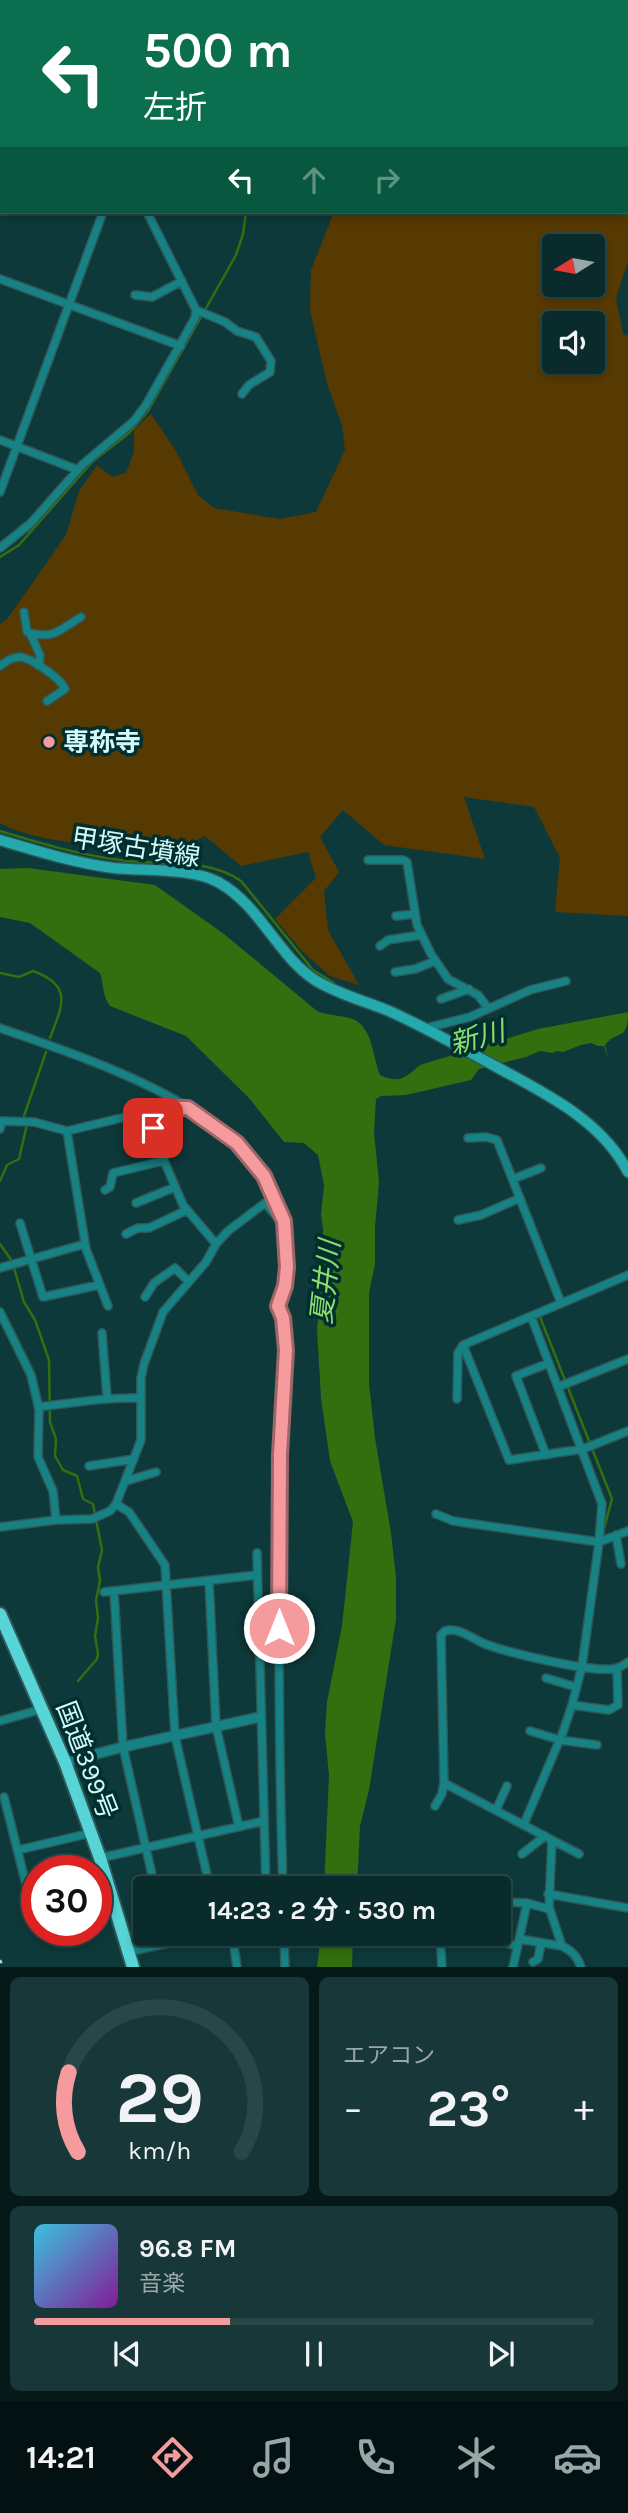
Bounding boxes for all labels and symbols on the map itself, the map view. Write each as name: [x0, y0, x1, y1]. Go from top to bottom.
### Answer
north arrow: [542, 234, 606, 298]
place label: 専称寺: [63, 727, 141, 758]
marker: 専称寺: [41, 734, 57, 750]
street label: 甲塚古墳線: [69, 822, 203, 873]
water label: 新川: [446, 1014, 511, 1061]
pin: [123, 1098, 183, 1158]
water label: 夏井川: [305, 1236, 347, 1326]
position arrow: [242, 1591, 316, 1665]
street label: 国道399号: [50, 1697, 123, 1823]
speed limit sign: 30: [21, 1855, 112, 1946]

